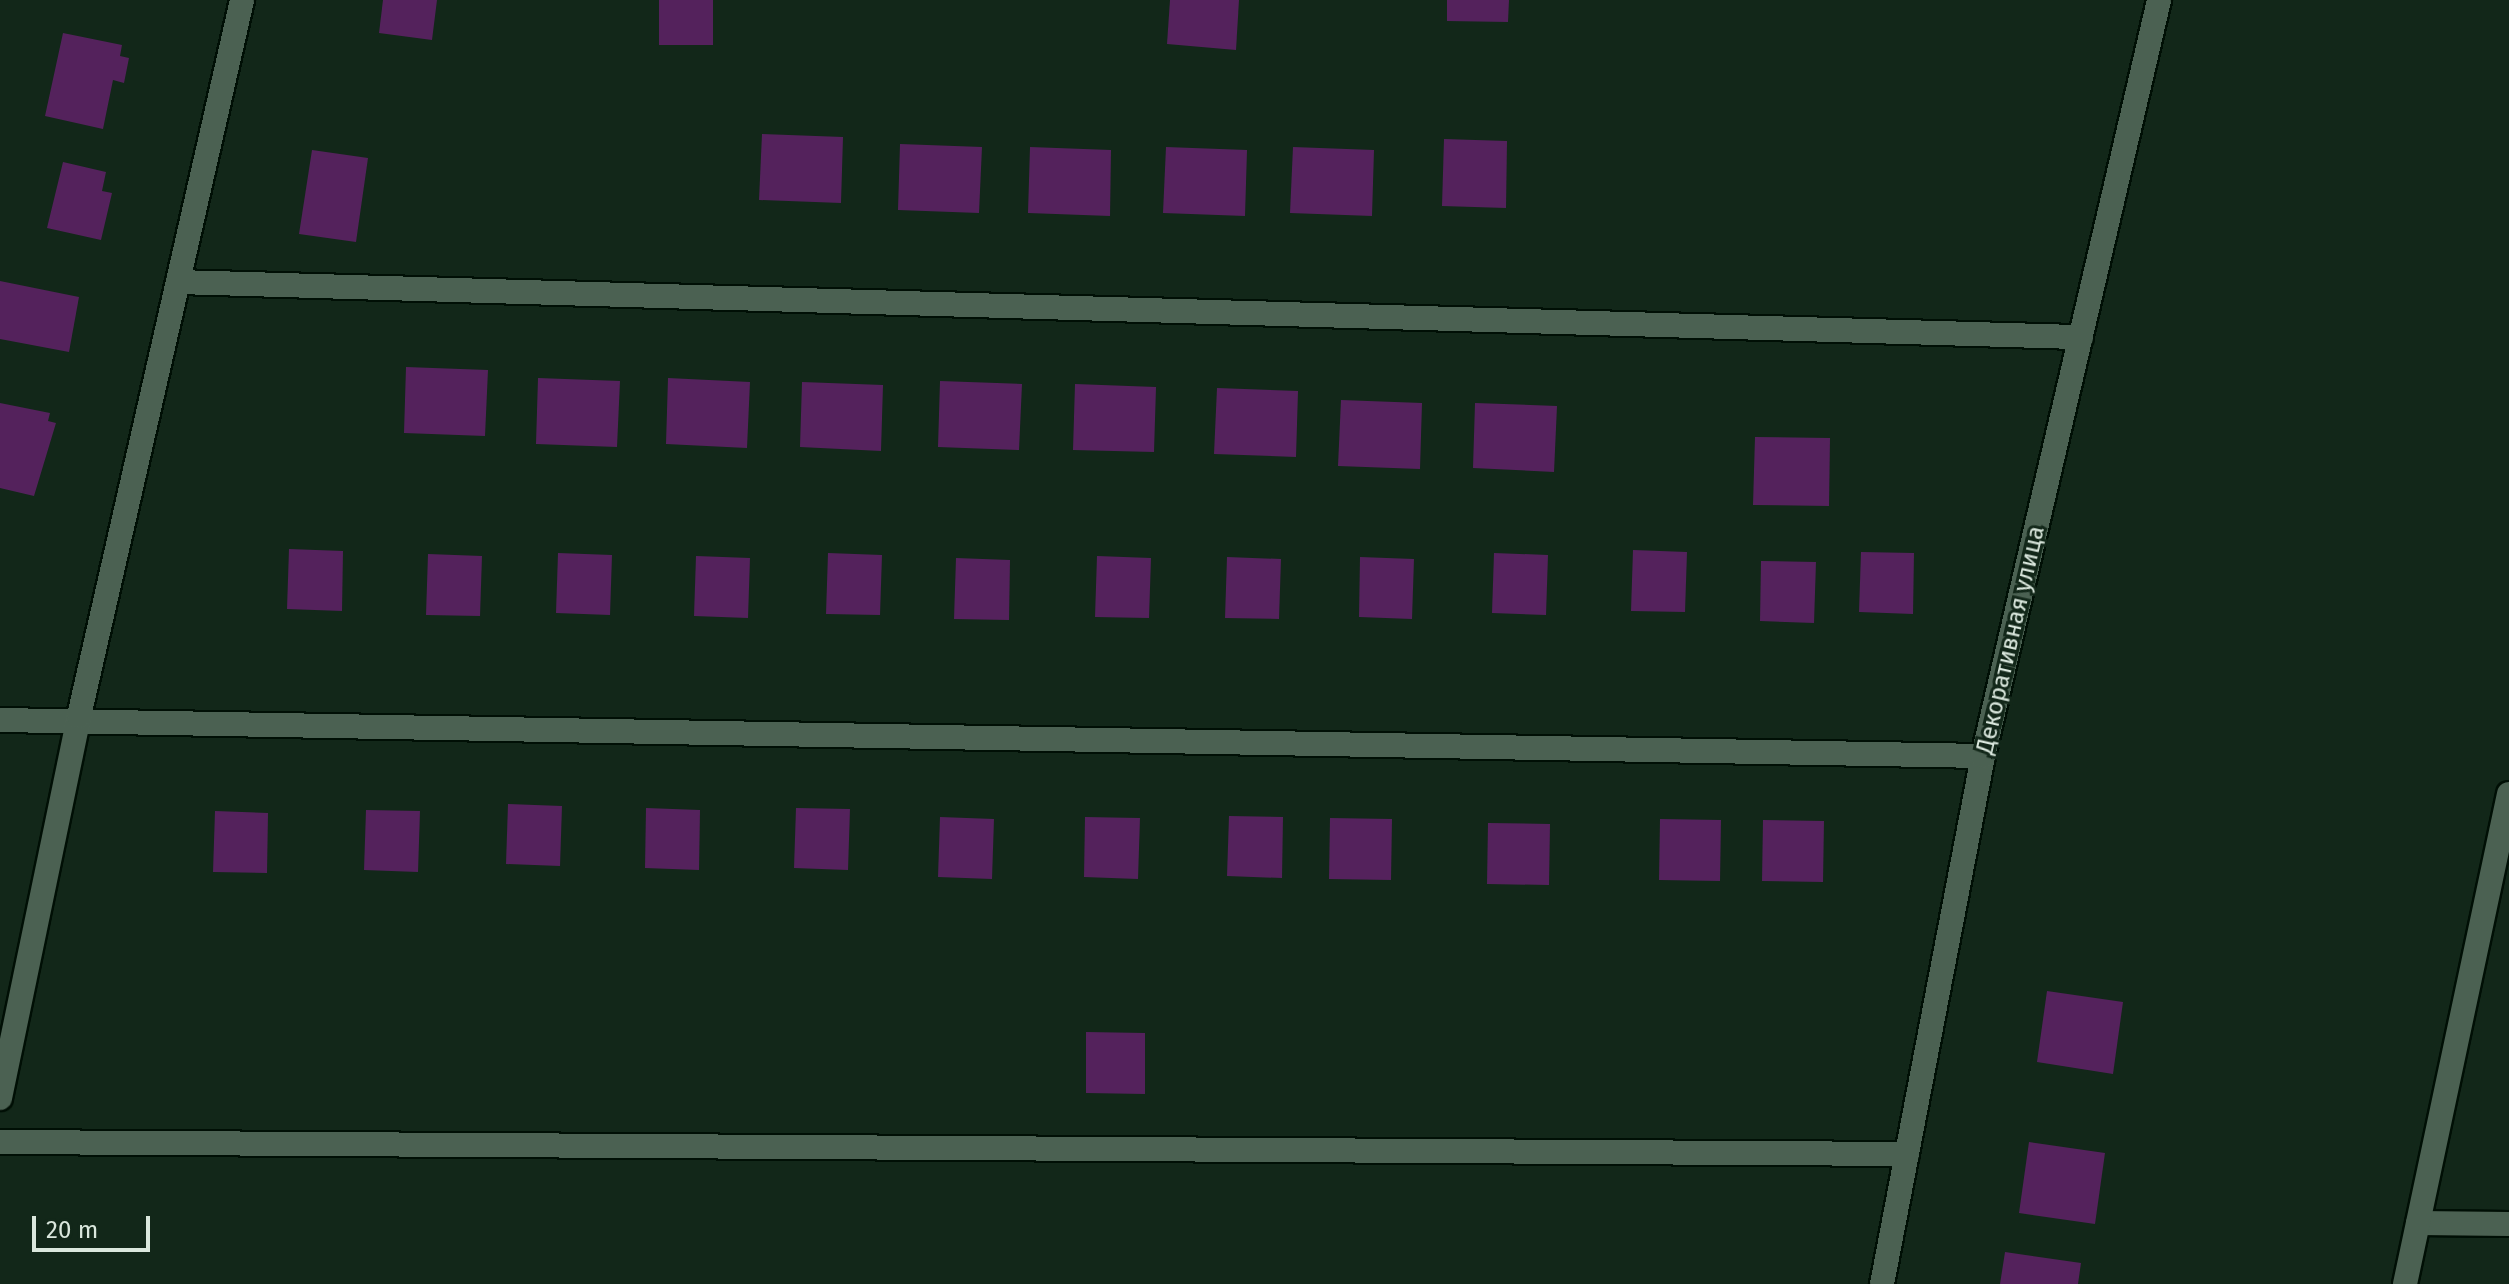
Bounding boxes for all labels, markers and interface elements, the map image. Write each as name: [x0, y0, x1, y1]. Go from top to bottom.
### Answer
street label: Декоративная улица: [1971, 523, 2051, 757]
scale bar: [36, 1200, 154, 1250]
text: 20 m: [46, 1216, 98, 1244]

